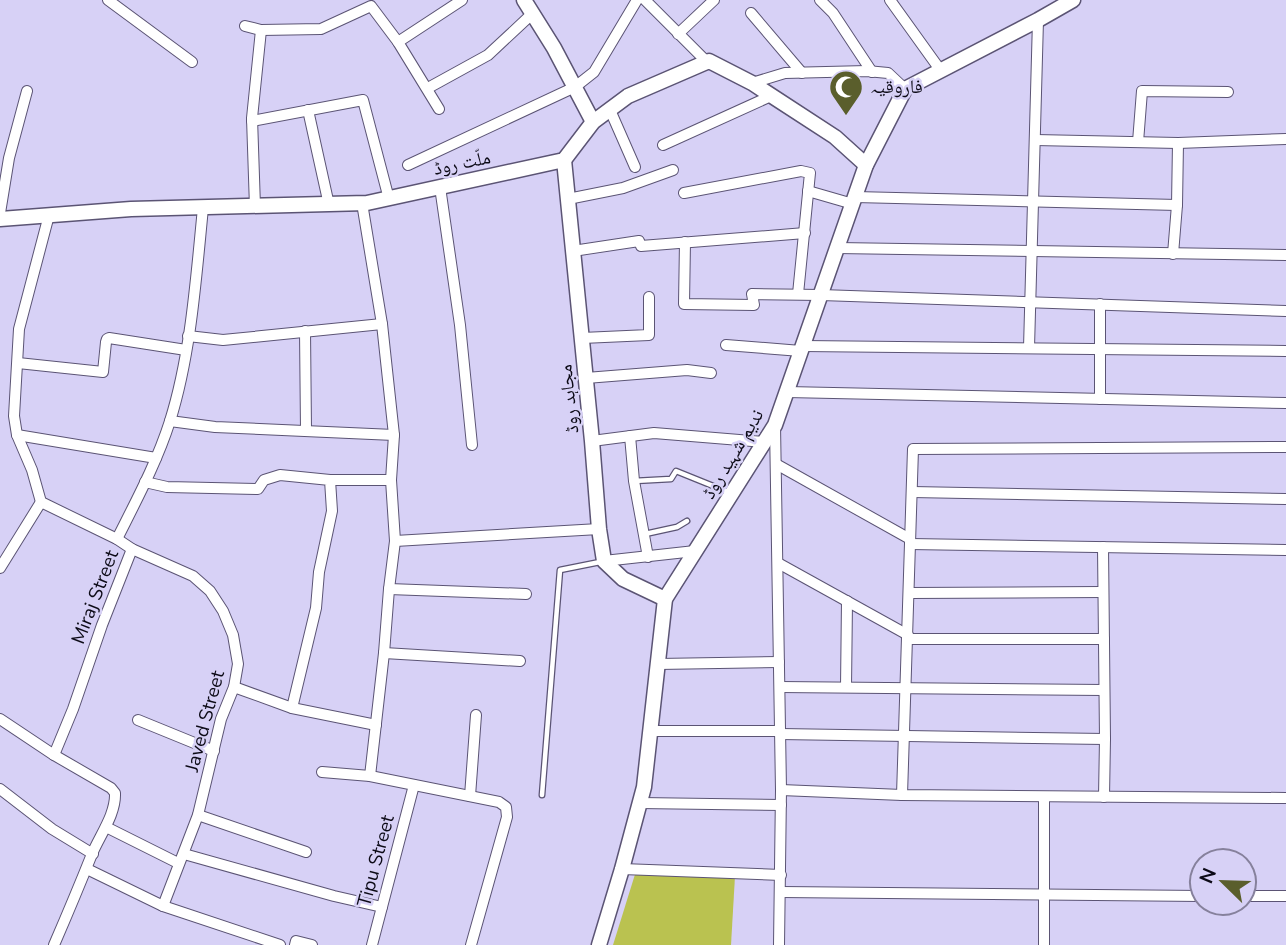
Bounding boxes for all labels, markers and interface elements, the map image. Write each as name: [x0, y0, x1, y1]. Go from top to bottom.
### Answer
mosque icon: فاروقیہ: [827, 68, 865, 117]
place label: فاروقیہ: [870, 74, 923, 100]
street label: ملّت روڈ: [431, 144, 493, 182]
street label: مجاہد روڈ: [552, 363, 586, 435]
street label: ندیم شہید روڈ: [696, 404, 770, 504]
street label: Miraj Street: [65, 546, 125, 648]
street label: Javed Street: [179, 667, 231, 775]
street label: Tipu Street: [351, 812, 401, 910]
north arrow: [1188, 847, 1258, 917]
text: N: [1194, 864, 1223, 887]

